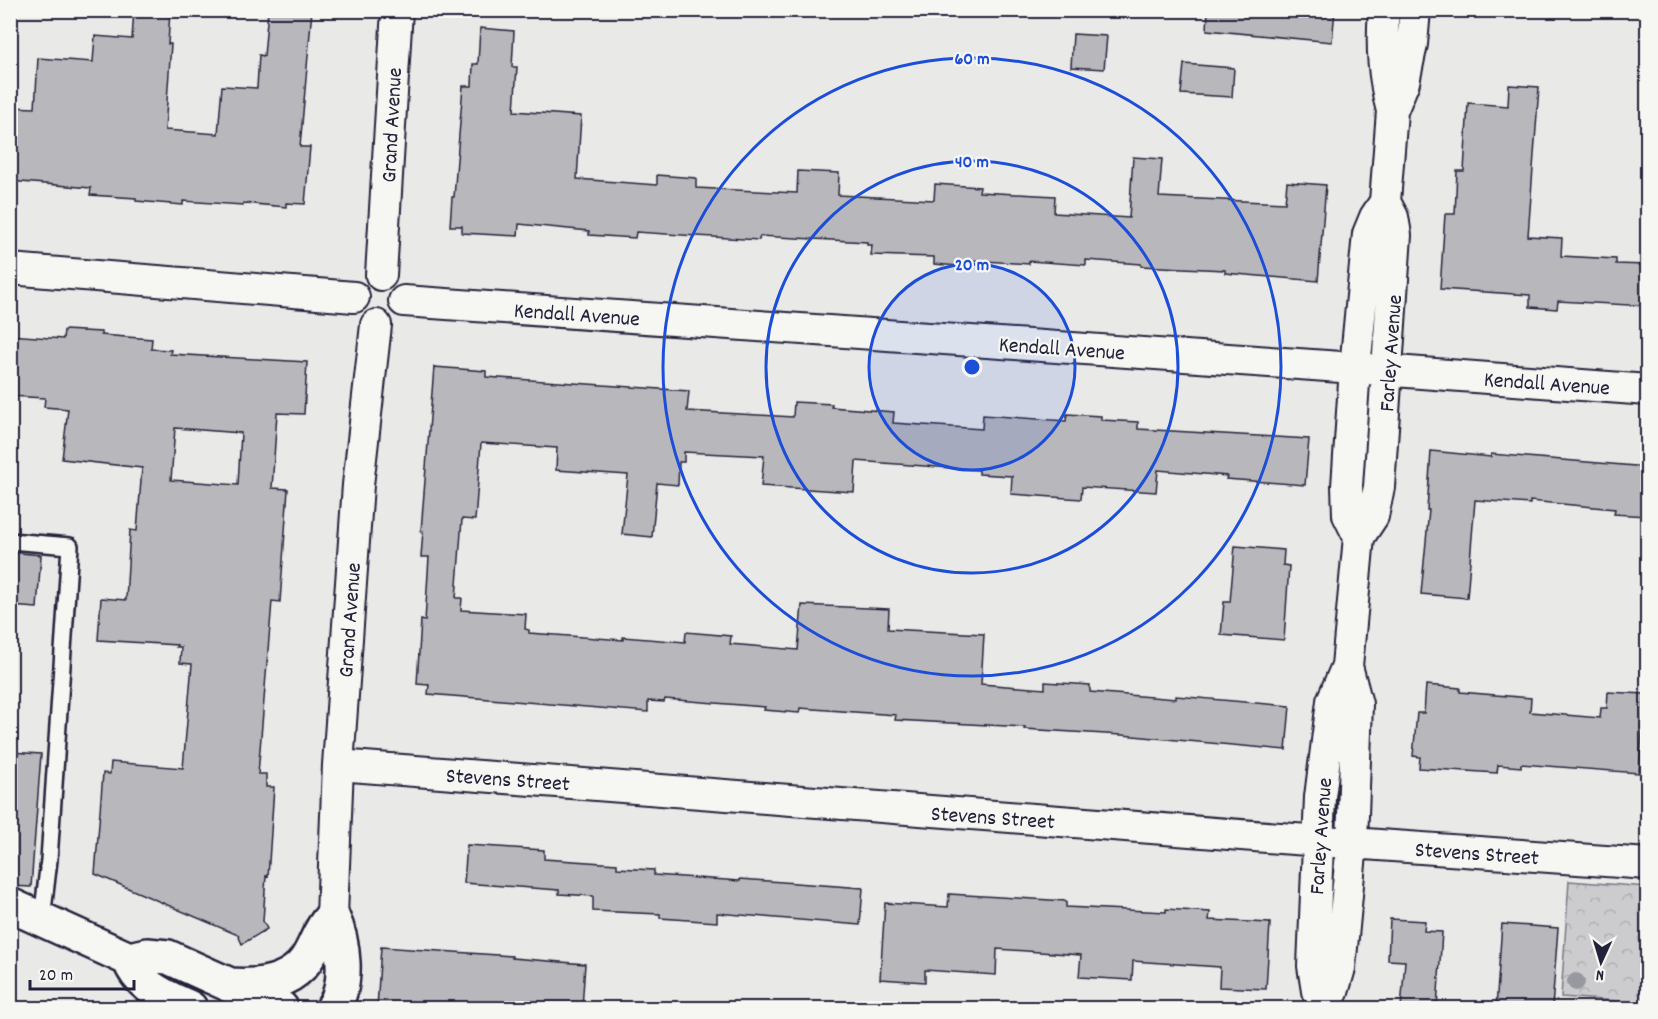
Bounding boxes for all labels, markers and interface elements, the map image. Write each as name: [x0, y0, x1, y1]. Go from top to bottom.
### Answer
text: 60 m: [954, 48, 990, 73]
street label: Grand Avenue: [375, 67, 412, 184]
text: 40 m: [955, 151, 989, 176]
text: 20 m: [955, 254, 989, 279]
street label: Farley Avenue: [1373, 294, 1412, 413]
street label: Kendall Avenue: [513, 297, 641, 336]
street label: Kendall Avenue: [998, 331, 1126, 370]
centre of rings: [962, 357, 982, 377]
street label: Kendall Avenue: [1483, 366, 1611, 405]
street label: Grand Avenue: [332, 562, 371, 679]
street label: Stevens Street: [445, 762, 571, 801]
street label: Farley Avenue: [1303, 777, 1342, 896]
street label: Stevens Street: [930, 800, 1056, 839]
street label: Stevens Street: [1414, 836, 1540, 875]
north arrow: [1571, 932, 1631, 992]
scale bar: [30, 953, 134, 991]
text: N: [1595, 963, 1605, 986]
text: 20 m: [39, 964, 73, 989]

